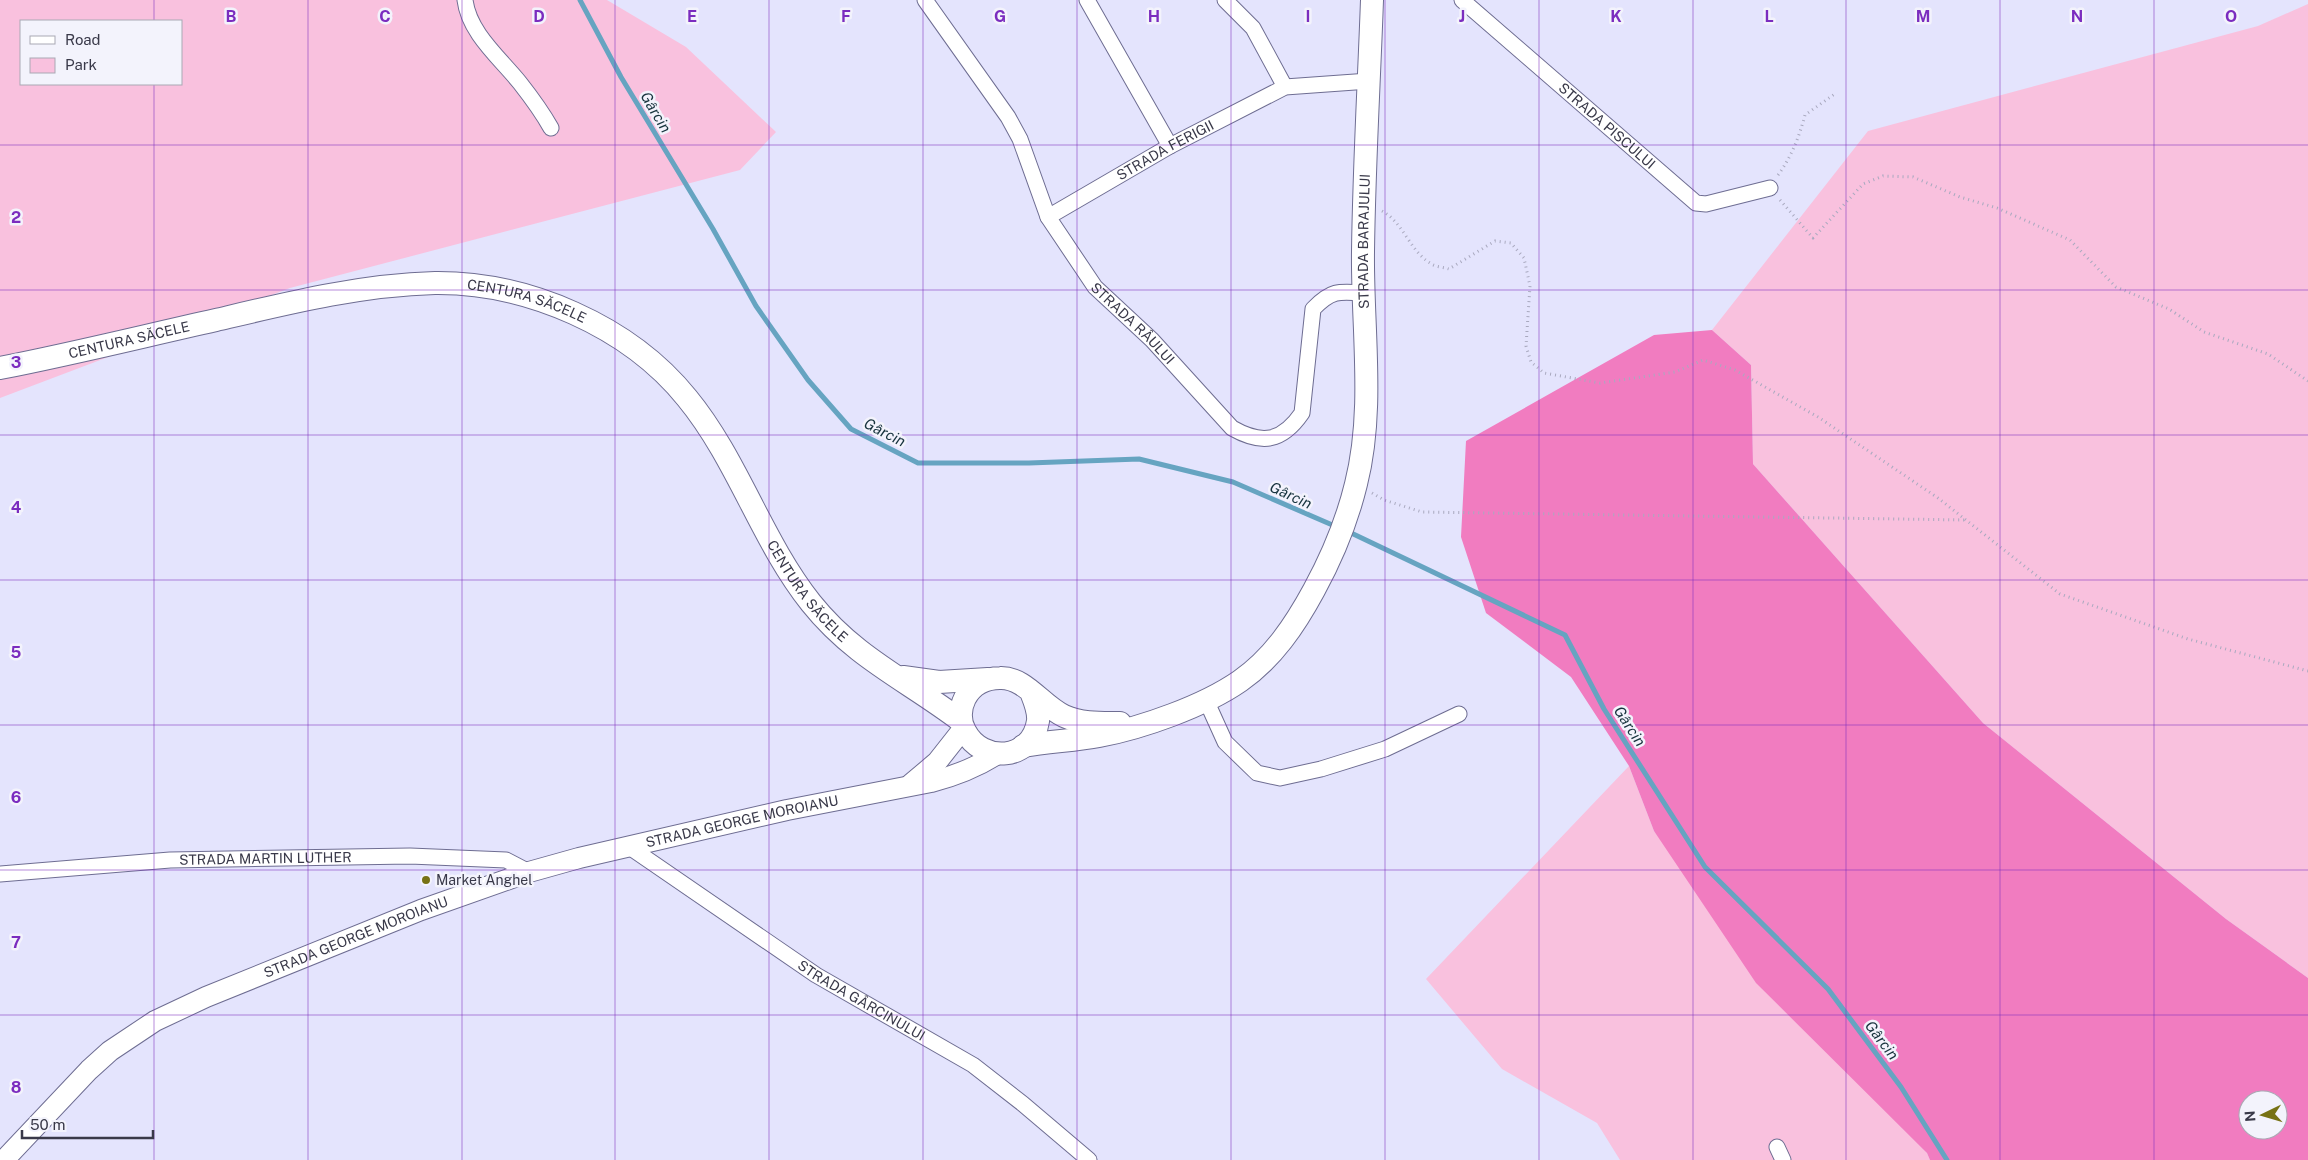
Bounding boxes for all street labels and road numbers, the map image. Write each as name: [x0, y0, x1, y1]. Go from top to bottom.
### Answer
street label: STRADA PISCULUI: [1555, 80, 1659, 172]
street label: STRADA FERIGII: [1114, 117, 1216, 183]
street label: STRADA BARAJULUI: [1355, 174, 1373, 309]
street label: CENTURA SĂCELE: [466, 276, 589, 326]
street label: STRADA RÂULUI: [1088, 279, 1178, 367]
street label: CENTURA SĂCELE: [67, 318, 191, 361]
street label: CENTURA SĂCELE: [764, 537, 851, 645]
street label: STRADA GEORGE MOROIANU: [644, 792, 840, 850]
street label: STRADA MARTIN LUTHER: [179, 849, 352, 868]
street label: STRADA GEORGE MOROIANU: [261, 893, 450, 981]
street label: STRADA GÂRCINULUI: [795, 957, 928, 1044]

